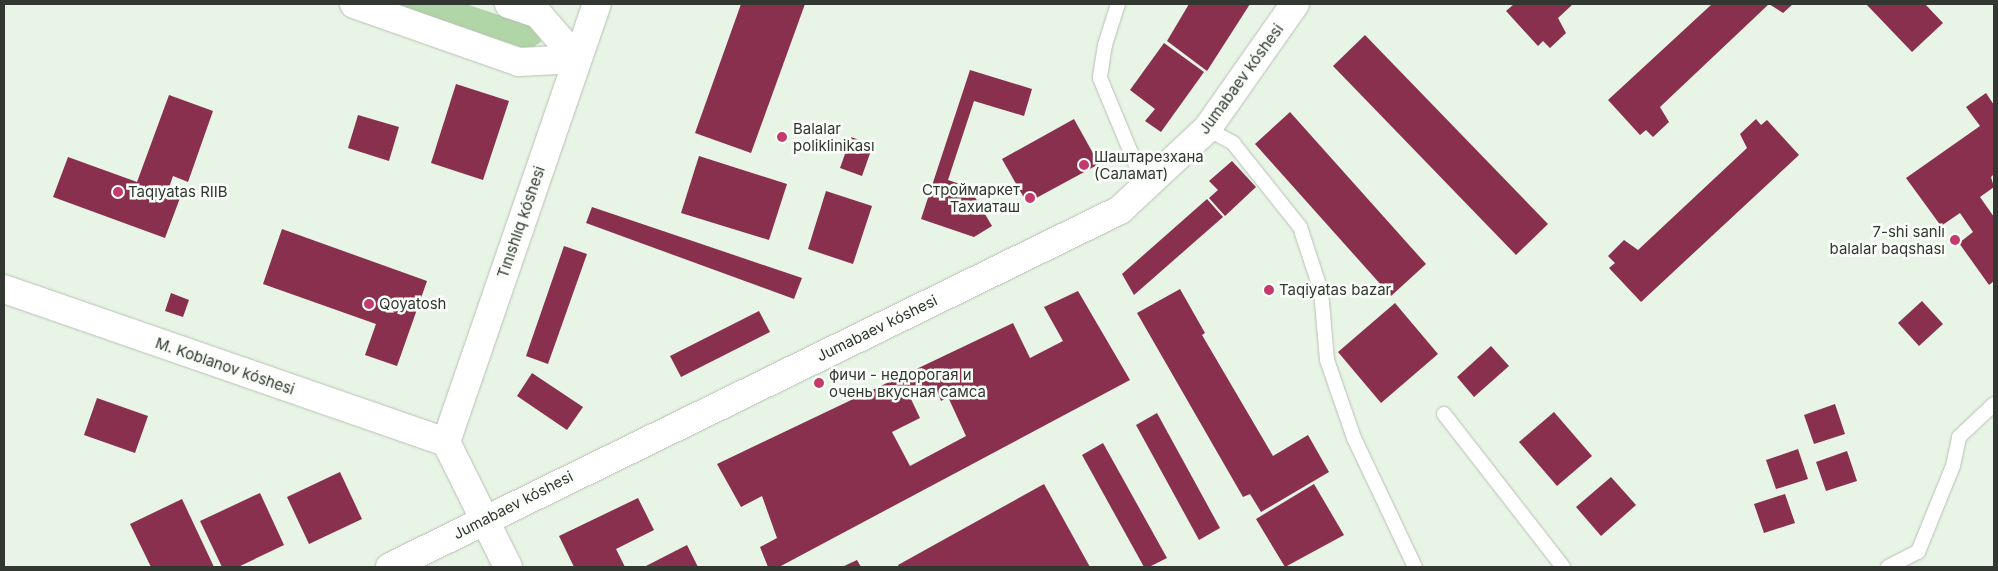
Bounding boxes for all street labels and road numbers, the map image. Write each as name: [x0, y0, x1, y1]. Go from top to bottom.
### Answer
street label: Jumabaev kóshesi: [1195, 20, 1287, 138]
street label: Tınıshlıq kóshesi: [493, 164, 549, 280]
street label: Jumabaev kóshesi: [814, 291, 940, 365]
street label: M. Koblanov kóshesi: [153, 334, 297, 398]
street label: Jumabaev kóshesi: [450, 467, 576, 543]

